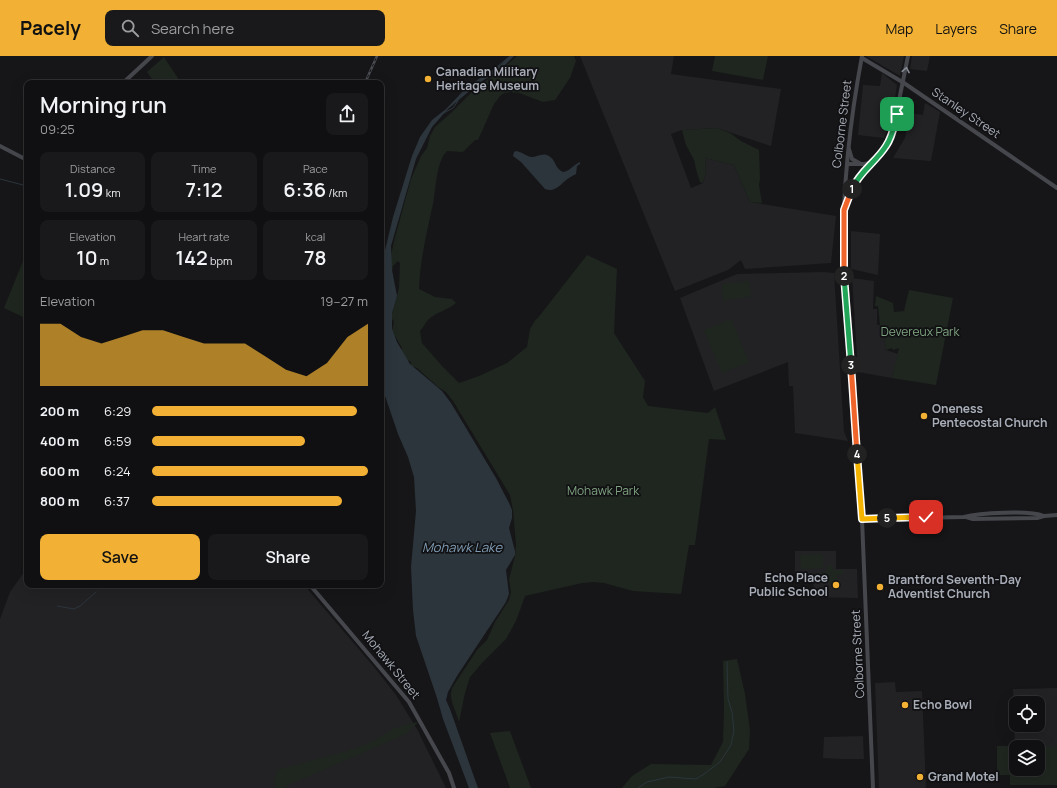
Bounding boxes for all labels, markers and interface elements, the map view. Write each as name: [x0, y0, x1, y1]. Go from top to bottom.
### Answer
search box: [105, 10, 385, 46]
text: Pacely: [20, 15, 81, 41]
icon: search: [119, 17, 141, 39]
text: Search here: [151, 18, 234, 39]
text: Map: [885, 19, 913, 38]
text: Layers: [935, 19, 977, 38]
text: Share: [999, 19, 1037, 38]
place label: Canadian Military Heritage Museum: [436, 63, 539, 94]
one-way arrow: [901, 67, 910, 73]
marker: Canadian Military Heritage Museum: [423, 74, 433, 84]
street label: Colborne Street: [828, 79, 855, 169]
street label: Stanley Street: [929, 83, 1004, 142]
text: Morning run: [40, 90, 167, 120]
button: share: [326, 93, 368, 135]
pin: [880, 97, 914, 131]
icon: arrive: [886, 103, 908, 125]
text: 09:25: [40, 120, 75, 138]
text: Distance: [70, 161, 115, 176]
text: Time: [192, 161, 216, 176]
text: Pace: [303, 161, 328, 176]
text: 1.09: [65, 176, 103, 203]
text: 7:12: [185, 176, 223, 203]
text: 6:36: [283, 176, 326, 203]
pin: 1: [842, 179, 862, 199]
text: 1: [850, 181, 854, 196]
text: km: [103, 185, 120, 200]
text: /km: [326, 185, 347, 200]
text: Elevation: [69, 229, 116, 244]
text: Heart rate: [178, 229, 230, 244]
text: kcal: [305, 229, 325, 244]
text: 10: [76, 244, 98, 271]
text: 142: [176, 244, 208, 271]
text: 78: [304, 244, 327, 271]
text: m: [98, 253, 109, 268]
text: bpm: [208, 253, 232, 268]
pin: 2: [834, 266, 854, 286]
text: 2: [841, 268, 847, 283]
text: Elevation: [40, 292, 95, 310]
text: 19–27 m: [320, 292, 368, 310]
park label: Devereux Park: [881, 323, 960, 340]
pin: 3: [841, 355, 861, 375]
text: 3: [848, 357, 854, 372]
place label: Oneness Pentecostal Church: [932, 400, 1048, 431]
text: 200 m: [40, 402, 79, 420]
text: 6:29: [104, 402, 131, 420]
marker: Oneness Pentecostal Church: [919, 411, 929, 421]
text: 400 m: [40, 432, 79, 450]
text: 6:59: [104, 432, 132, 450]
pin: 4: [847, 444, 867, 464]
text: 4: [854, 446, 860, 461]
text: 600 m: [40, 462, 79, 480]
text: 6:24: [104, 462, 131, 480]
park label: Mohawk Park: [567, 482, 640, 499]
text: 800 m: [40, 492, 79, 510]
text: 6:37: [104, 492, 130, 510]
pin: [909, 500, 943, 534]
icon: check: [915, 506, 937, 528]
pin: 5: [877, 508, 897, 528]
text: 5: [884, 510, 890, 525]
button: Save: [40, 534, 200, 580]
button: Share: [208, 534, 368, 580]
water label: Mohawk Lake: [422, 538, 503, 556]
place label: Echo Place Public School: [749, 569, 828, 600]
place label: Brantford Seventh-Day Adventist Church: [888, 571, 1022, 602]
marker: Echo Place Public School: [831, 580, 841, 590]
marker: Brantford Seventh-Day Adventist Church: [875, 582, 885, 592]
street label: Colborne Street: [847, 609, 868, 699]
street label: Mohawk Street: [358, 627, 424, 703]
place label: Echo Bowl: [913, 696, 972, 713]
map controls: [1009, 696, 1045, 776]
button: locate: [1009, 696, 1045, 732]
marker: Echo Bowl: [900, 700, 910, 710]
button: layers: [1009, 740, 1045, 776]
place label: Grand Motel: [928, 768, 999, 785]
marker: Grand Motel: [915, 772, 925, 782]

